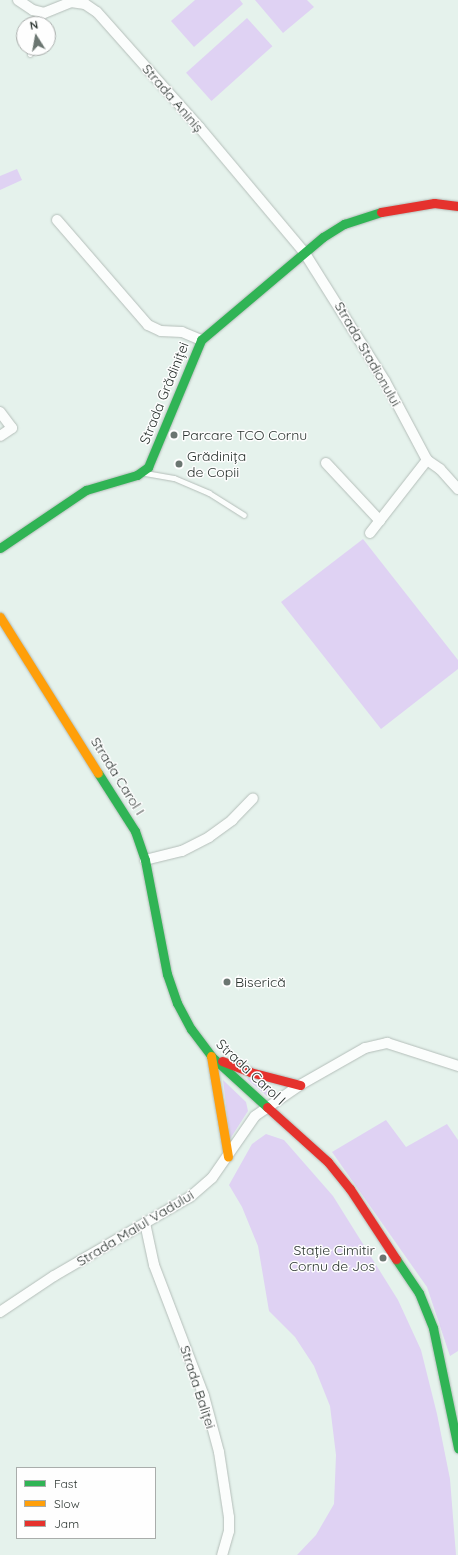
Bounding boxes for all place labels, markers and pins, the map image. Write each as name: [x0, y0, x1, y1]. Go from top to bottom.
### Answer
place label: Parcare TCO Cornu: [182, 427, 307, 443]
marker: Parcare TCO Cornu: [169, 430, 179, 440]
place label: Grădinița de Copii: [187, 448, 246, 480]
marker: Grădinița de Copii: [174, 459, 184, 469]
place label: Biserică: [235, 974, 286, 990]
marker: Biserică: [222, 977, 232, 987]
place label: Stație Cimitir Cornu de Jos: [289, 1242, 375, 1274]
marker: Stație Cimitir Cornu de Jos: [378, 1253, 388, 1263]

